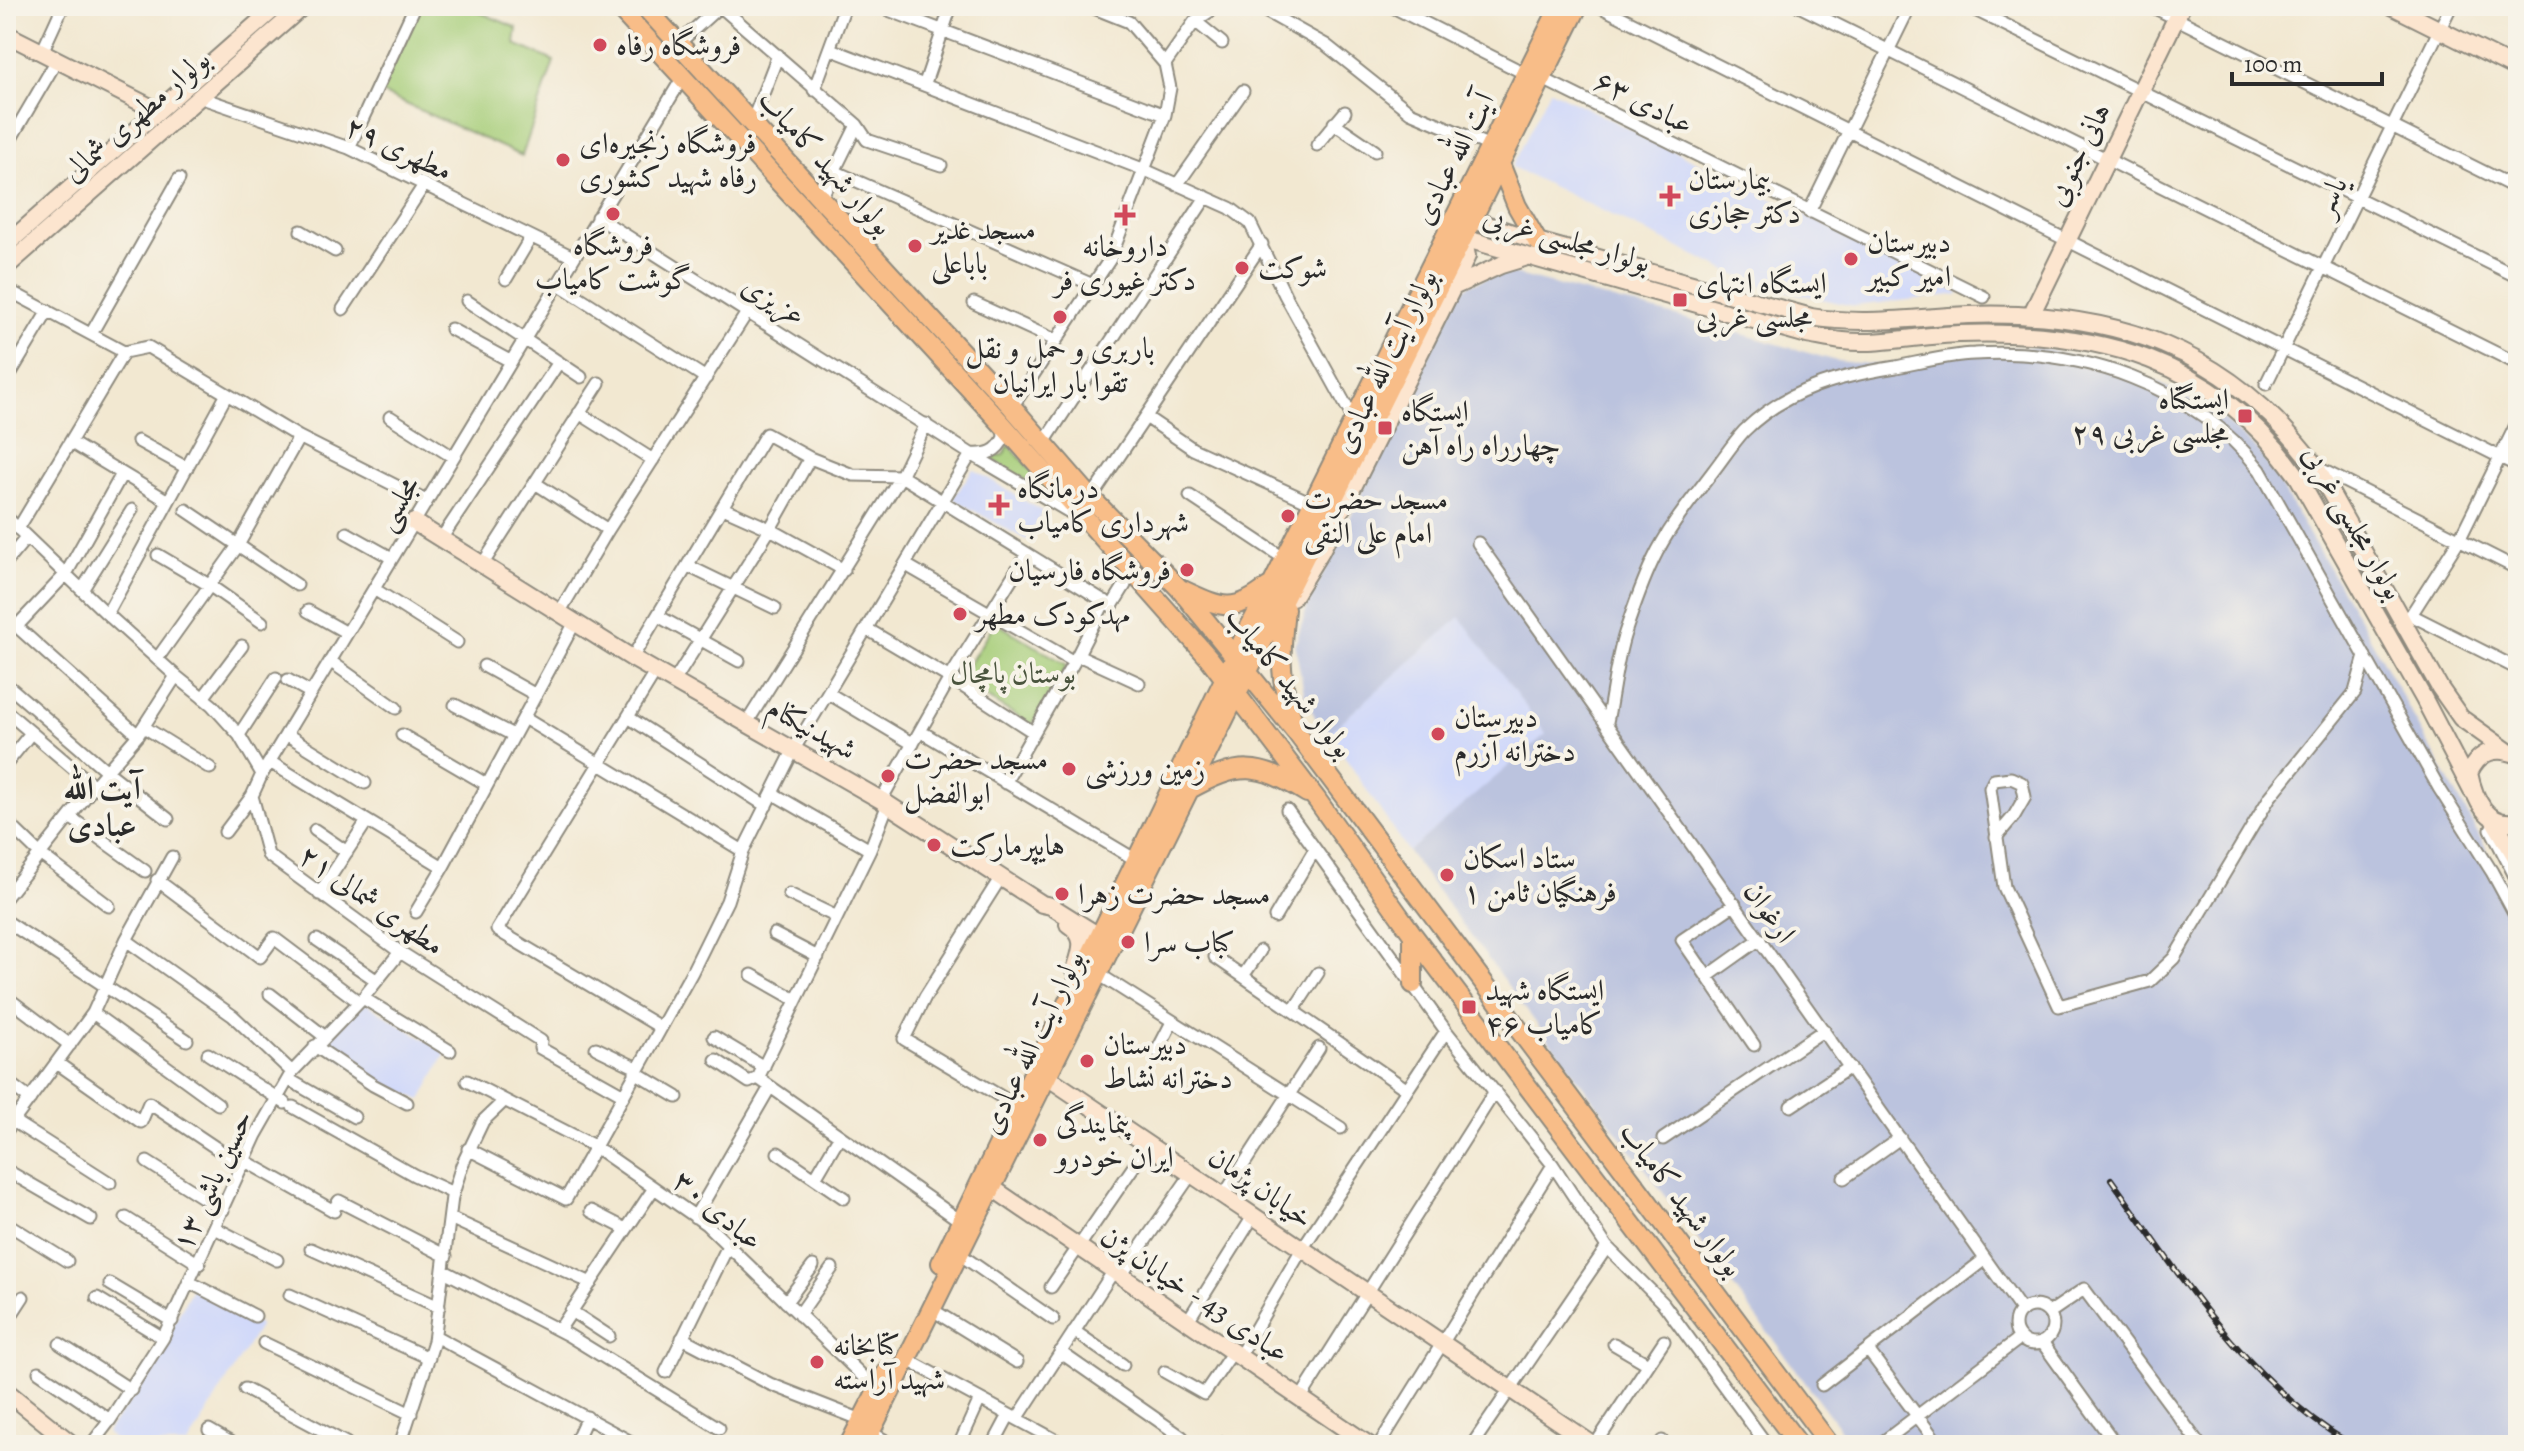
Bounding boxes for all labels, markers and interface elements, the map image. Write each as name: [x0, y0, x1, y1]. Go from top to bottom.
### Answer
place label: فروشگاه رفاه: [616, 25, 741, 65]
marker: فروشگاه رفاه: [591, 36, 609, 54]
scale bar: [2232, 36, 2382, 86]
street label: بولوار مطهری شمالی: [53, 39, 219, 191]
text: 100 m: [2244, 48, 2303, 80]
street label: عبادی ۶۳: [1588, 60, 1700, 144]
street label: بولوار شهید کامیاب: [749, 80, 903, 244]
street label: آیت الله عبادی: [1400, 80, 1505, 231]
street label: هانی جنوبی: [2036, 96, 2121, 213]
street label: مطهری ۲۹: [339, 106, 459, 190]
place label: فروشگاه زنجیره‌ای رفاه شهید کشوری: [579, 123, 757, 197]
marker: فروشگاه زنجیره‌ای رفاه شهید کشوری: [554, 151, 572, 169]
place label: بیمارستان دکتر حجازی: [1688, 159, 1801, 233]
street label: یاسر: [2302, 168, 2357, 225]
marker: بیمارستان دکتر حجازی: [1659, 185, 1681, 207]
street label: بولوار مجلسی غربی: [1478, 196, 1655, 283]
marker: فروشگاه گوشت کامیاب: [604, 205, 622, 223]
marker: داروخانه دکتر غیوری فر: [1116, 206, 1134, 224]
place label: مسجد غدیر باباعلی: [928, 209, 1036, 285]
place label: دبیرستان امیر کبیر: [1864, 222, 1951, 296]
place label: فروشگاه گوشت کامیاب: [535, 225, 691, 299]
place label: داروخانه دکتر غیوری فر: [1051, 226, 1196, 300]
marker: مسجد غدیر باباعلی: [906, 237, 924, 255]
place label: شوكت: [1258, 248, 1327, 288]
marker: دبیرستان امیر کبیر: [1842, 250, 1860, 268]
marker: شوكت: [1233, 259, 1251, 277]
street label: بولوار آیت الله عبادی: [1320, 261, 1447, 460]
place label: ایستگاه انتهای مجلسی غربی: [1696, 263, 1827, 338]
street label: عزیزی: [734, 265, 814, 336]
marker: ایستگاه انتهای مجلسی غربی: [1671, 291, 1689, 309]
marker: باربری و حمل و نقل تقوا بار ایرانیان: [1051, 308, 1069, 326]
place label: باربری و حمل و نقل تقوا بار ایرانیان: [965, 328, 1155, 402]
place label: ایستگتاه مجلسی غربی ۲۹: [2071, 379, 2229, 454]
place label: ایستگاه چهارراه راه آهن: [1401, 391, 1561, 465]
marker: ایستگتاه مجلسی غربی ۲۹: [2236, 407, 2254, 425]
marker: ایستگاه چهارراه راه آهن: [1376, 419, 1394, 437]
street label: بولوار مجلسی غربی: [2293, 437, 2414, 607]
street label: مجلسی: [365, 468, 430, 538]
place label: درمانگاه شهرداری کامیاب: [1017, 468, 1189, 542]
place label: مسجد حضرت امام علی النقی: [1304, 479, 1448, 559]
marker: درمانگاه شهرداری کامیاب: [988, 494, 1010, 516]
marker: مسجد حضرت امام علی النقی: [1279, 507, 1297, 525]
place label: فروشگاه فارسیان: [1008, 550, 1171, 590]
marker: فروشگاه فارسیان: [1178, 561, 1196, 579]
place label: مهدکودک مطهر: [973, 594, 1130, 634]
street label: بولوار شهید کامیاب: [1216, 598, 1364, 766]
marker: مهدکودک مطهر: [951, 605, 969, 623]
park label: بوستان پامچال: [950, 653, 1076, 694]
street label: شهیدنیکنام: [757, 687, 864, 774]
place label: دبیرستان دخترانه آزرم: [1454, 697, 1576, 777]
marker: دبیرستان دخترانه آزرم: [1429, 725, 1447, 743]
place label: مسجد حضرت ابوالفضل: [904, 739, 1048, 814]
place label: زمین ورزشی: [1085, 749, 1206, 790]
marker: زمین ورزشی: [1060, 760, 1078, 778]
district label: آیت الله عبادی: [63, 763, 145, 847]
marker: مسجد حضرت ابوالفضل: [879, 767, 897, 785]
place label: هایپرمارکت: [950, 825, 1065, 865]
street label: مطهری شمالی ۲۱: [291, 835, 453, 965]
marker: هایپرمارکت: [925, 836, 943, 854]
place label: ستاد اسکان فرهنگیان ثامن ۱: [1463, 838, 1617, 912]
marker: ستاد اسکان فرهنگیان ثامن ۱: [1438, 866, 1456, 884]
street label: ارغوان: [1734, 873, 1806, 951]
place label: مسجد حضرت زهرا: [1078, 874, 1270, 914]
marker: مسجد حضرت زهرا: [1053, 885, 1071, 903]
place label: کباب سرا: [1144, 922, 1235, 962]
marker: کباب سرا: [1119, 933, 1137, 951]
street label: بولوار آیت الله عبادی: [967, 942, 1094, 1141]
place label: ایستگاه شهید کامیاب ۴۶: [1485, 970, 1604, 1044]
marker: ایستگاه شهید کامیاب ۴۶: [1460, 998, 1478, 1016]
place label: دبیرستان دخترانه نشاط: [1103, 1024, 1233, 1098]
marker: دبیرستان دخترانه نشاط: [1078, 1052, 1096, 1070]
place label: پنمایندگی ایران خودرو: [1053, 1100, 1174, 1177]
street label: حسین باشی ۱۳: [162, 1103, 263, 1257]
street label: بولوار شهید کامیاب: [1611, 1113, 1753, 1285]
marker: پنمایندگی ایران خودرو: [1031, 1131, 1049, 1149]
street label: خیابان پژمان: [1201, 1136, 1321, 1238]
street label: عبادی ۳۰: [665, 1161, 771, 1259]
street label: عبادی 43 - خیابان پژن: [1093, 1216, 1297, 1372]
place label: کتابخانه شهید آراسته: [833, 1325, 945, 1399]
marker: کتابخانه شهید آراسته: [808, 1353, 826, 1371]

